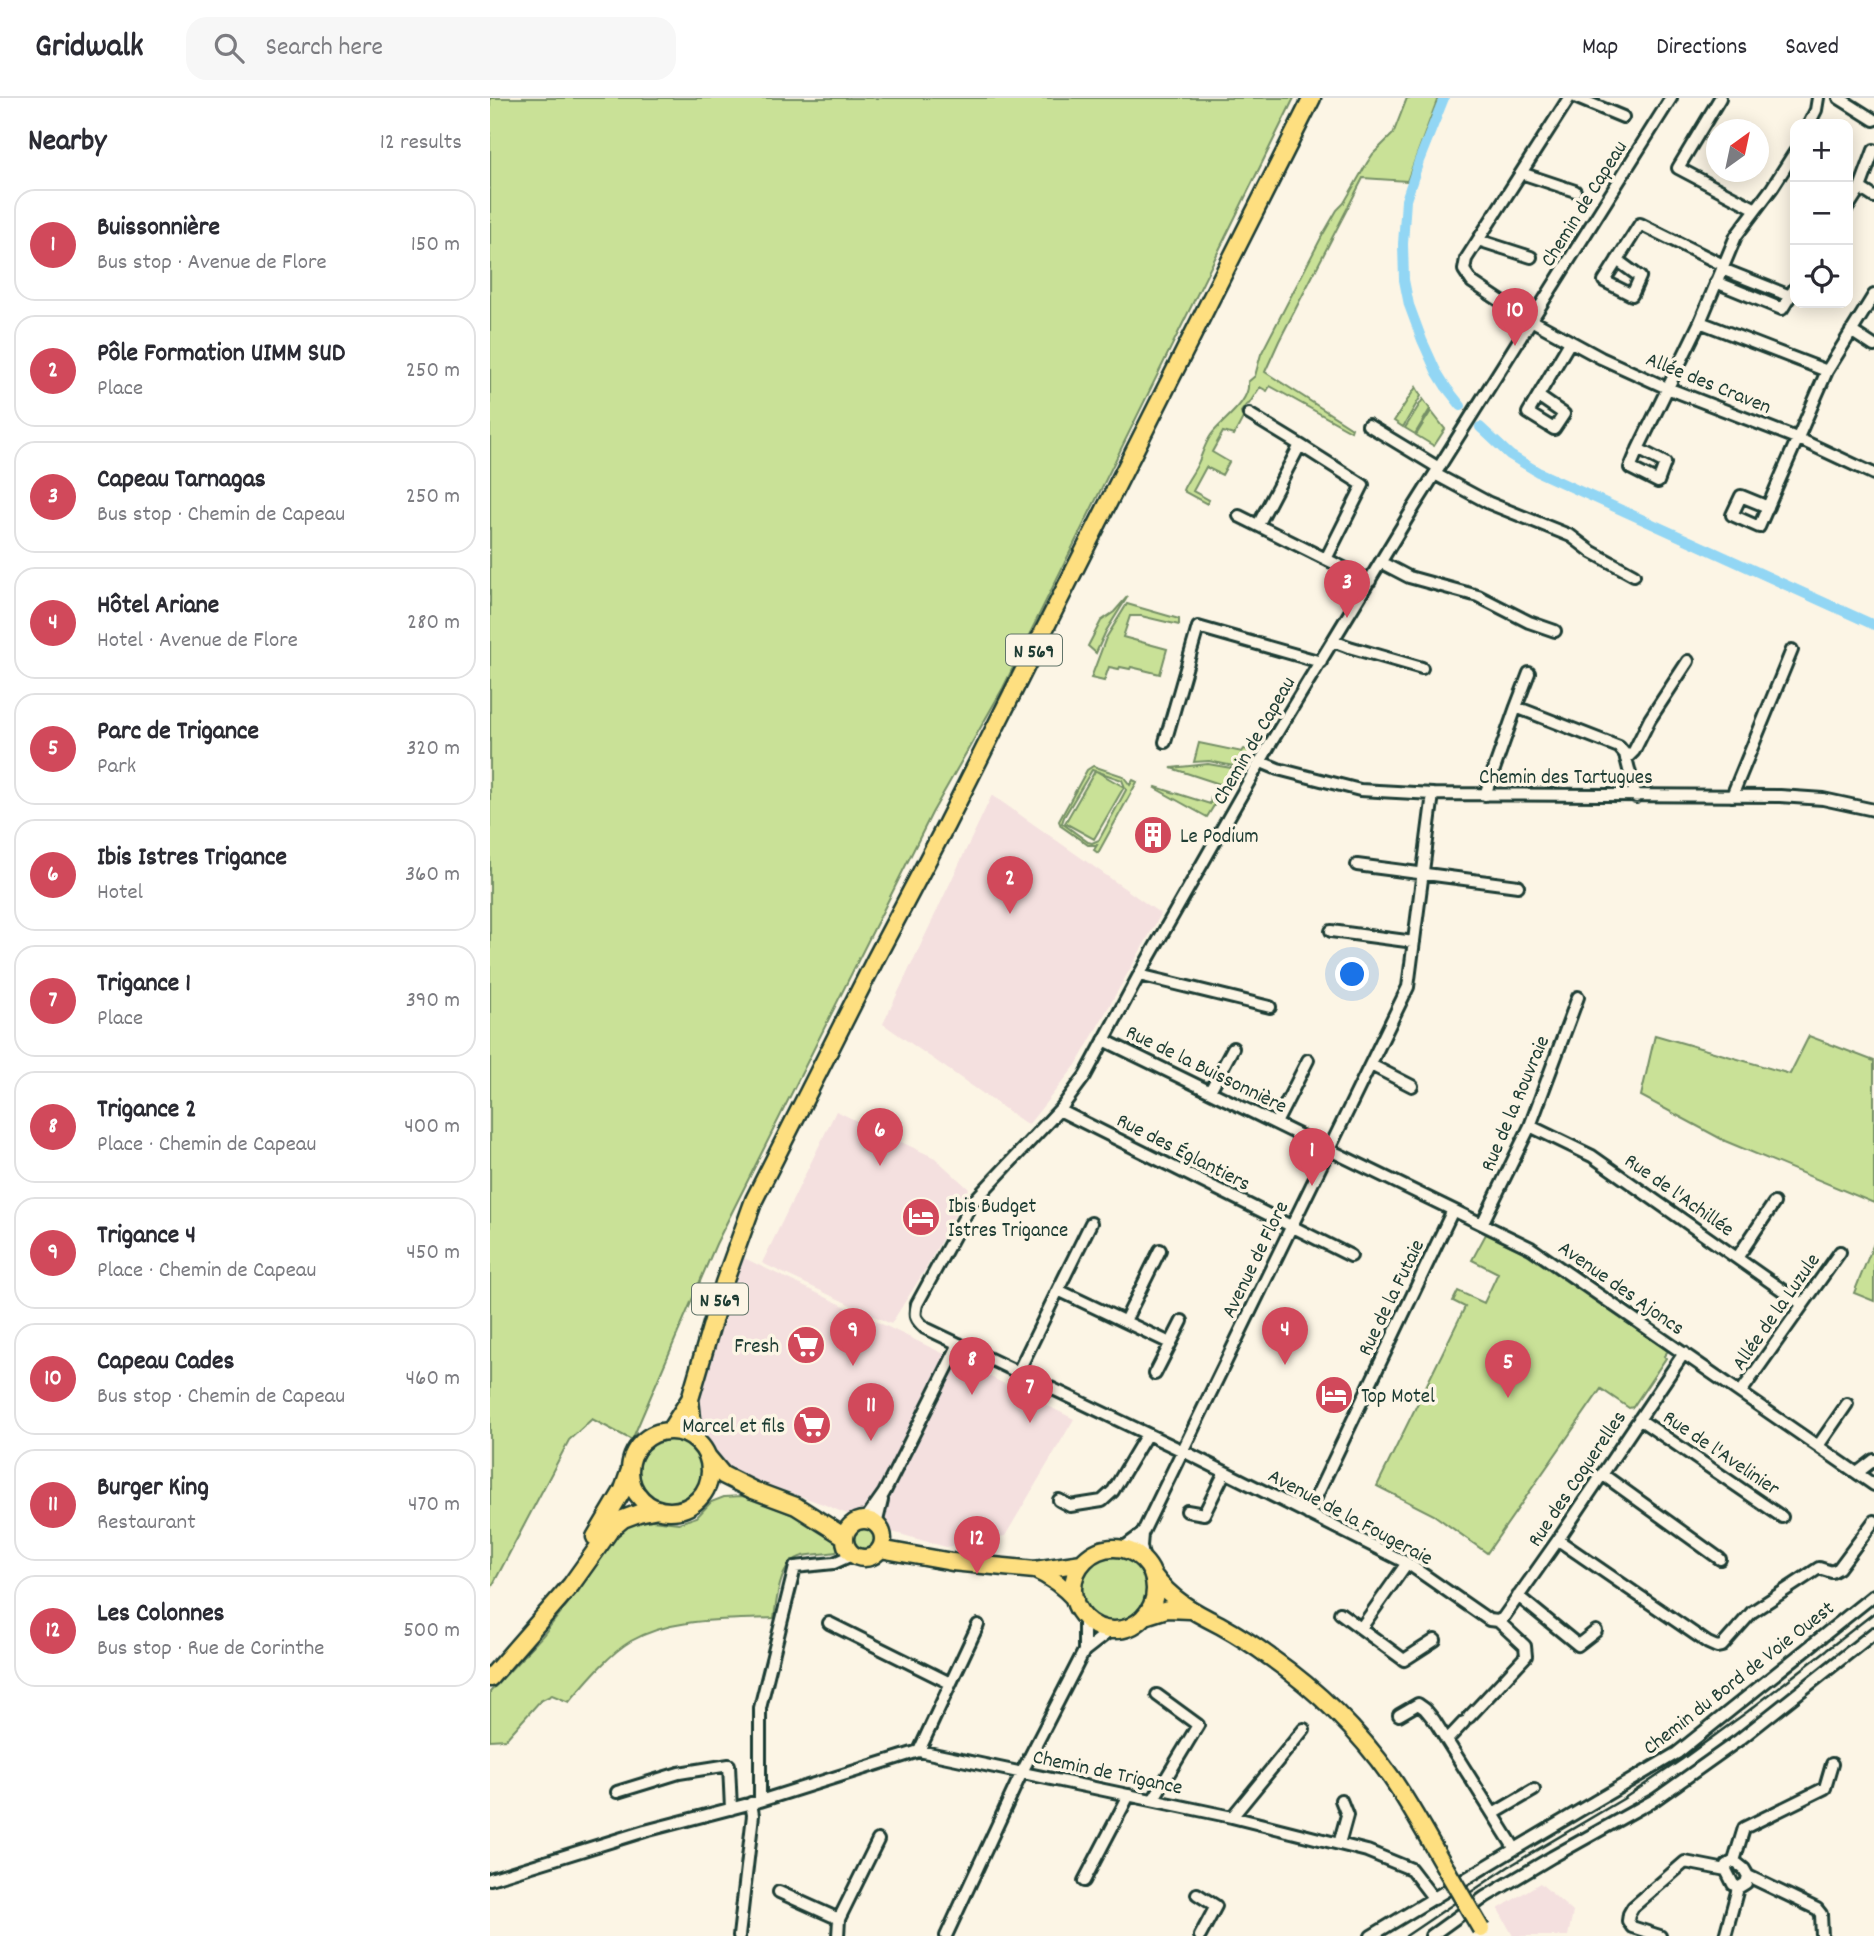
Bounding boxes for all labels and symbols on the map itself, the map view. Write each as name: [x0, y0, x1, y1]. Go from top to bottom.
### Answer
north arrow: [1706, 119, 1769, 182]
street label: Chemin de Capeau: [1535, 136, 1636, 274]
pin: 10: [1492, 288, 1538, 346]
street label: Allée des Craven: [1641, 346, 1775, 424]
pin: 3: [1324, 560, 1370, 618]
road number: N 569: [1006, 635, 1062, 666]
street label: Chemin de Capeau: [1207, 672, 1305, 811]
street label: Chemin des Tartugues: [1479, 764, 1653, 794]
building icon: Le Podium: [1132, 814, 1174, 856]
place label: Le Podium: [1180, 823, 1259, 853]
pin: 2: [987, 856, 1033, 914]
your location: [1335, 957, 1369, 991]
street label: Rue de la Buissonnière: [1120, 1019, 1291, 1123]
street label: Rue de la Rouvraie: [1475, 1032, 1559, 1177]
street label: Rue des Églantiers: [1110, 1107, 1255, 1200]
pin: 6: [857, 1108, 903, 1166]
pin: 1: [1289, 1128, 1335, 1186]
street label: Rue de l'Achillée: [1617, 1147, 1739, 1245]
place label: Ibis Budget Istres Trigance: [948, 1193, 1068, 1247]
hotel icon: Ibis Budget Istres Trigance: [900, 1196, 942, 1238]
street label: Avenue de Flore: [1215, 1197, 1298, 1324]
street label: Rue de la Futaie: [1352, 1235, 1434, 1362]
street label: Avenue des Ajoncs: [1551, 1235, 1690, 1344]
street label: Allée de la Luzule: [1726, 1248, 1829, 1377]
road number: N 569: [692, 1284, 748, 1315]
pin: 4: [1262, 1307, 1308, 1365]
pin: 9: [830, 1308, 876, 1366]
supermarket icon: Fresh: [785, 1324, 827, 1366]
place label: Fresh: [734, 1333, 779, 1363]
pin: 8: [949, 1337, 995, 1395]
pin: 5: [1485, 1340, 1531, 1398]
pin: 7: [1007, 1365, 1053, 1423]
hotel icon: Top Motel: [1313, 1374, 1355, 1416]
pin: 11: [848, 1383, 894, 1441]
place label: Top Motel: [1361, 1383, 1435, 1413]
supermarket icon: Marcel et fils: [791, 1404, 833, 1446]
street label: Rue de l'Avelinier: [1656, 1404, 1785, 1505]
street label: Rue des Coquerelles: [1522, 1406, 1635, 1554]
place label: Marcel et fils: [682, 1413, 785, 1443]
street label: Avenue de la Fougeraie: [1262, 1463, 1437, 1575]
pin: 12: [954, 1516, 1000, 1574]
street label: Chemin du Bord de Voie Ouest: [1638, 1595, 1842, 1764]
street label: Chemin de Trigance: [1030, 1743, 1185, 1804]

